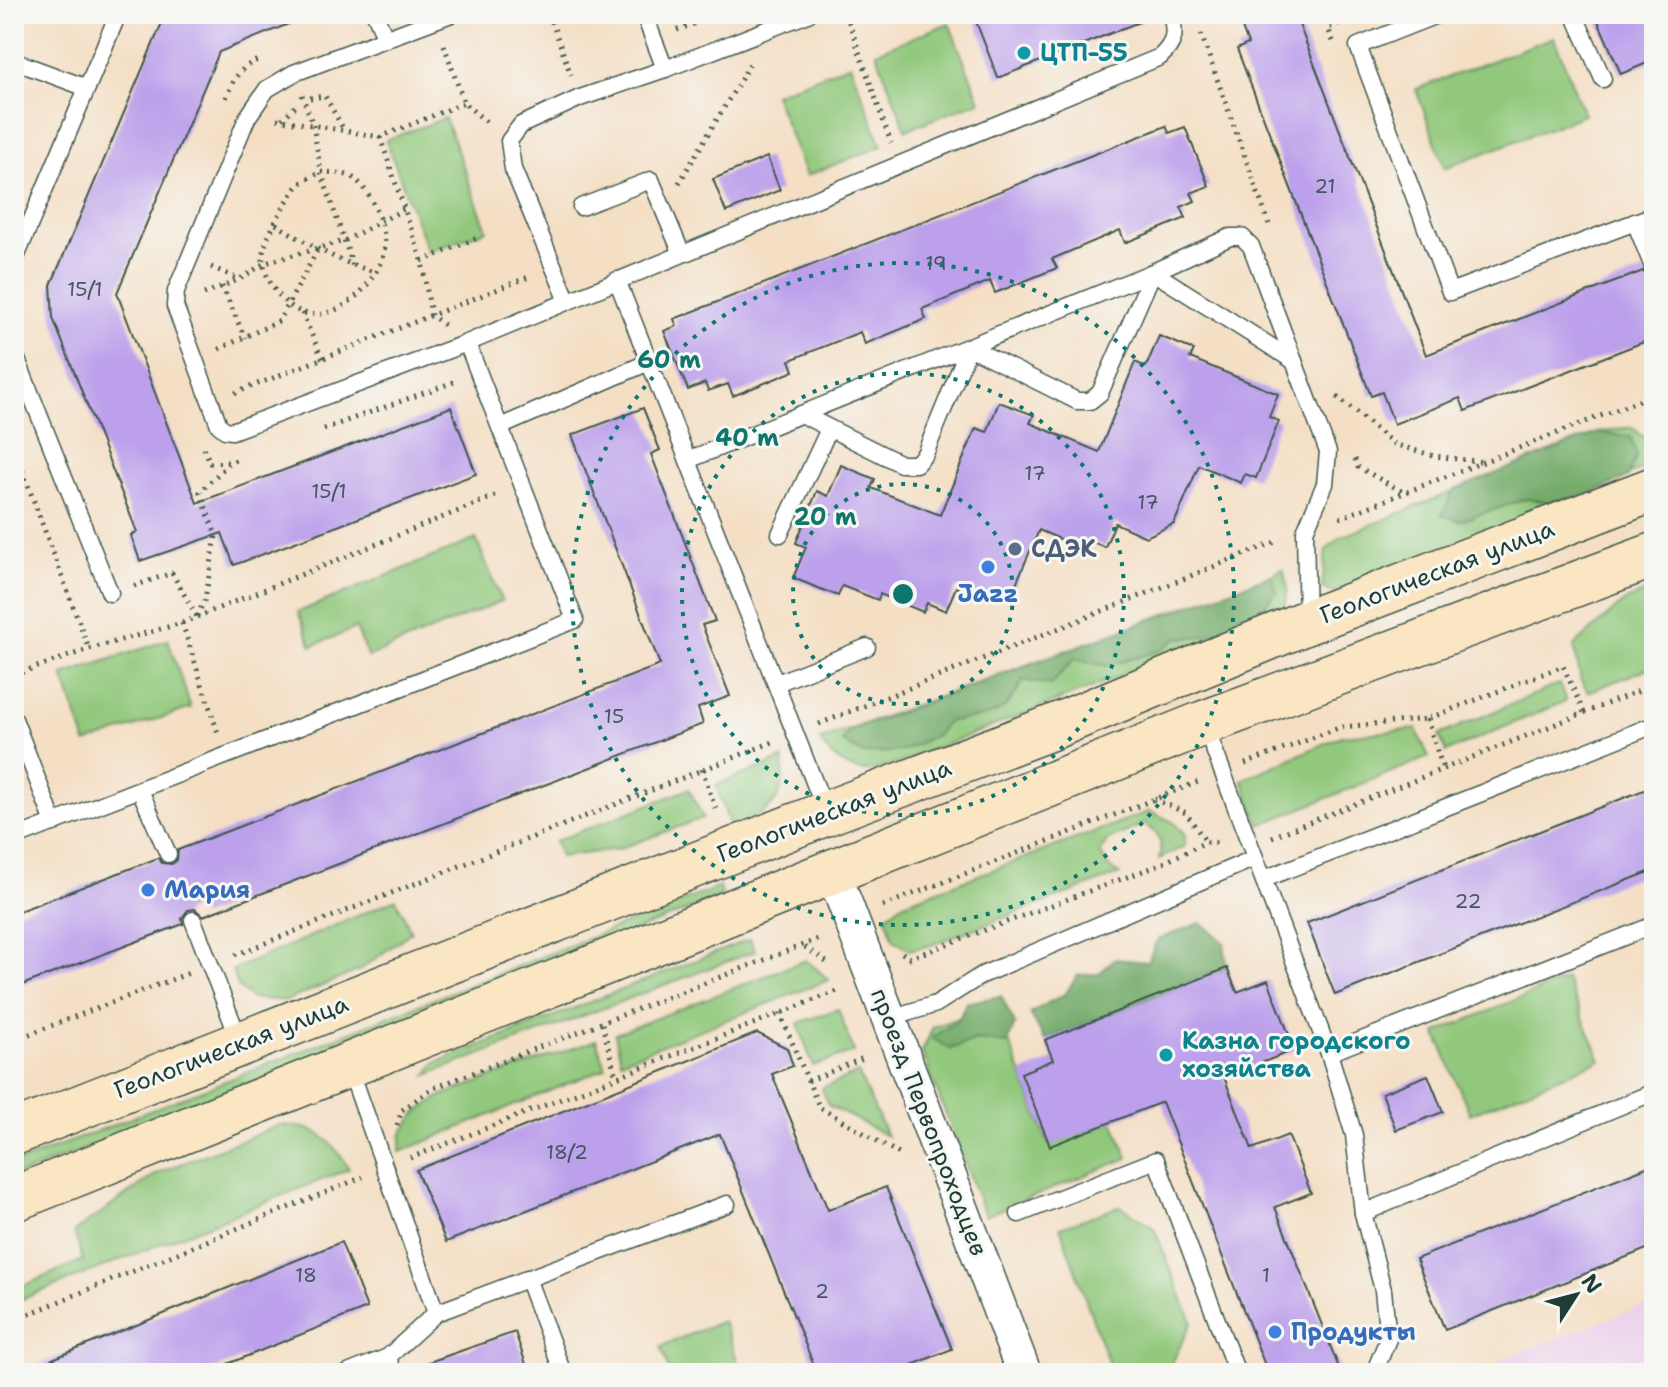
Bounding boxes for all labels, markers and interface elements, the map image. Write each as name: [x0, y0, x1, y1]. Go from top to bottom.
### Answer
place label: ЦТП-55: [1040, 37, 1128, 69]
marker: ЦТП-55: [1015, 44, 1033, 62]
house number: 21: [1314, 173, 1336, 199]
house number: 19: [925, 250, 947, 276]
house number: 15/1: [67, 276, 103, 302]
text: 60 m: [637, 344, 701, 376]
text: 40 m: [715, 422, 779, 454]
house number: 17: [1024, 460, 1046, 486]
house number: 15/1: [311, 478, 347, 504]
house number: 17: [1137, 489, 1159, 515]
text: 20 m: [793, 501, 857, 533]
street label: Геологическая улица: [1315, 513, 1559, 631]
place label: СДЭК: [1031, 533, 1097, 565]
marker: СДЭК: [1006, 540, 1024, 558]
marker: Jazz: [979, 558, 997, 576]
place label: Jazz: [958, 578, 1018, 610]
centre of rings: [889, 580, 917, 608]
house number: 15: [604, 703, 624, 729]
street label: Геологическая улица: [712, 752, 956, 870]
place label: Мария: [164, 874, 250, 906]
marker: Мария: [139, 881, 157, 899]
house number: 22: [1455, 888, 1482, 914]
street label: проезд Первопроходцев: [863, 984, 995, 1260]
street label: Геологическая улица: [109, 988, 353, 1106]
place label: Казна городского хозяйства: [1182, 1025, 1411, 1085]
marker: Казна городского хозяйства: [1157, 1046, 1175, 1064]
house number: 18/2: [546, 1139, 588, 1165]
north arrow: [1536, 1255, 1616, 1335]
house number: 18: [295, 1262, 317, 1288]
house number: 1: [1262, 1262, 1270, 1288]
text: N: [1575, 1268, 1609, 1299]
house number: 2: [815, 1278, 829, 1304]
place label: Продукты: [1291, 1316, 1416, 1348]
marker: Продукты: [1266, 1323, 1284, 1341]

